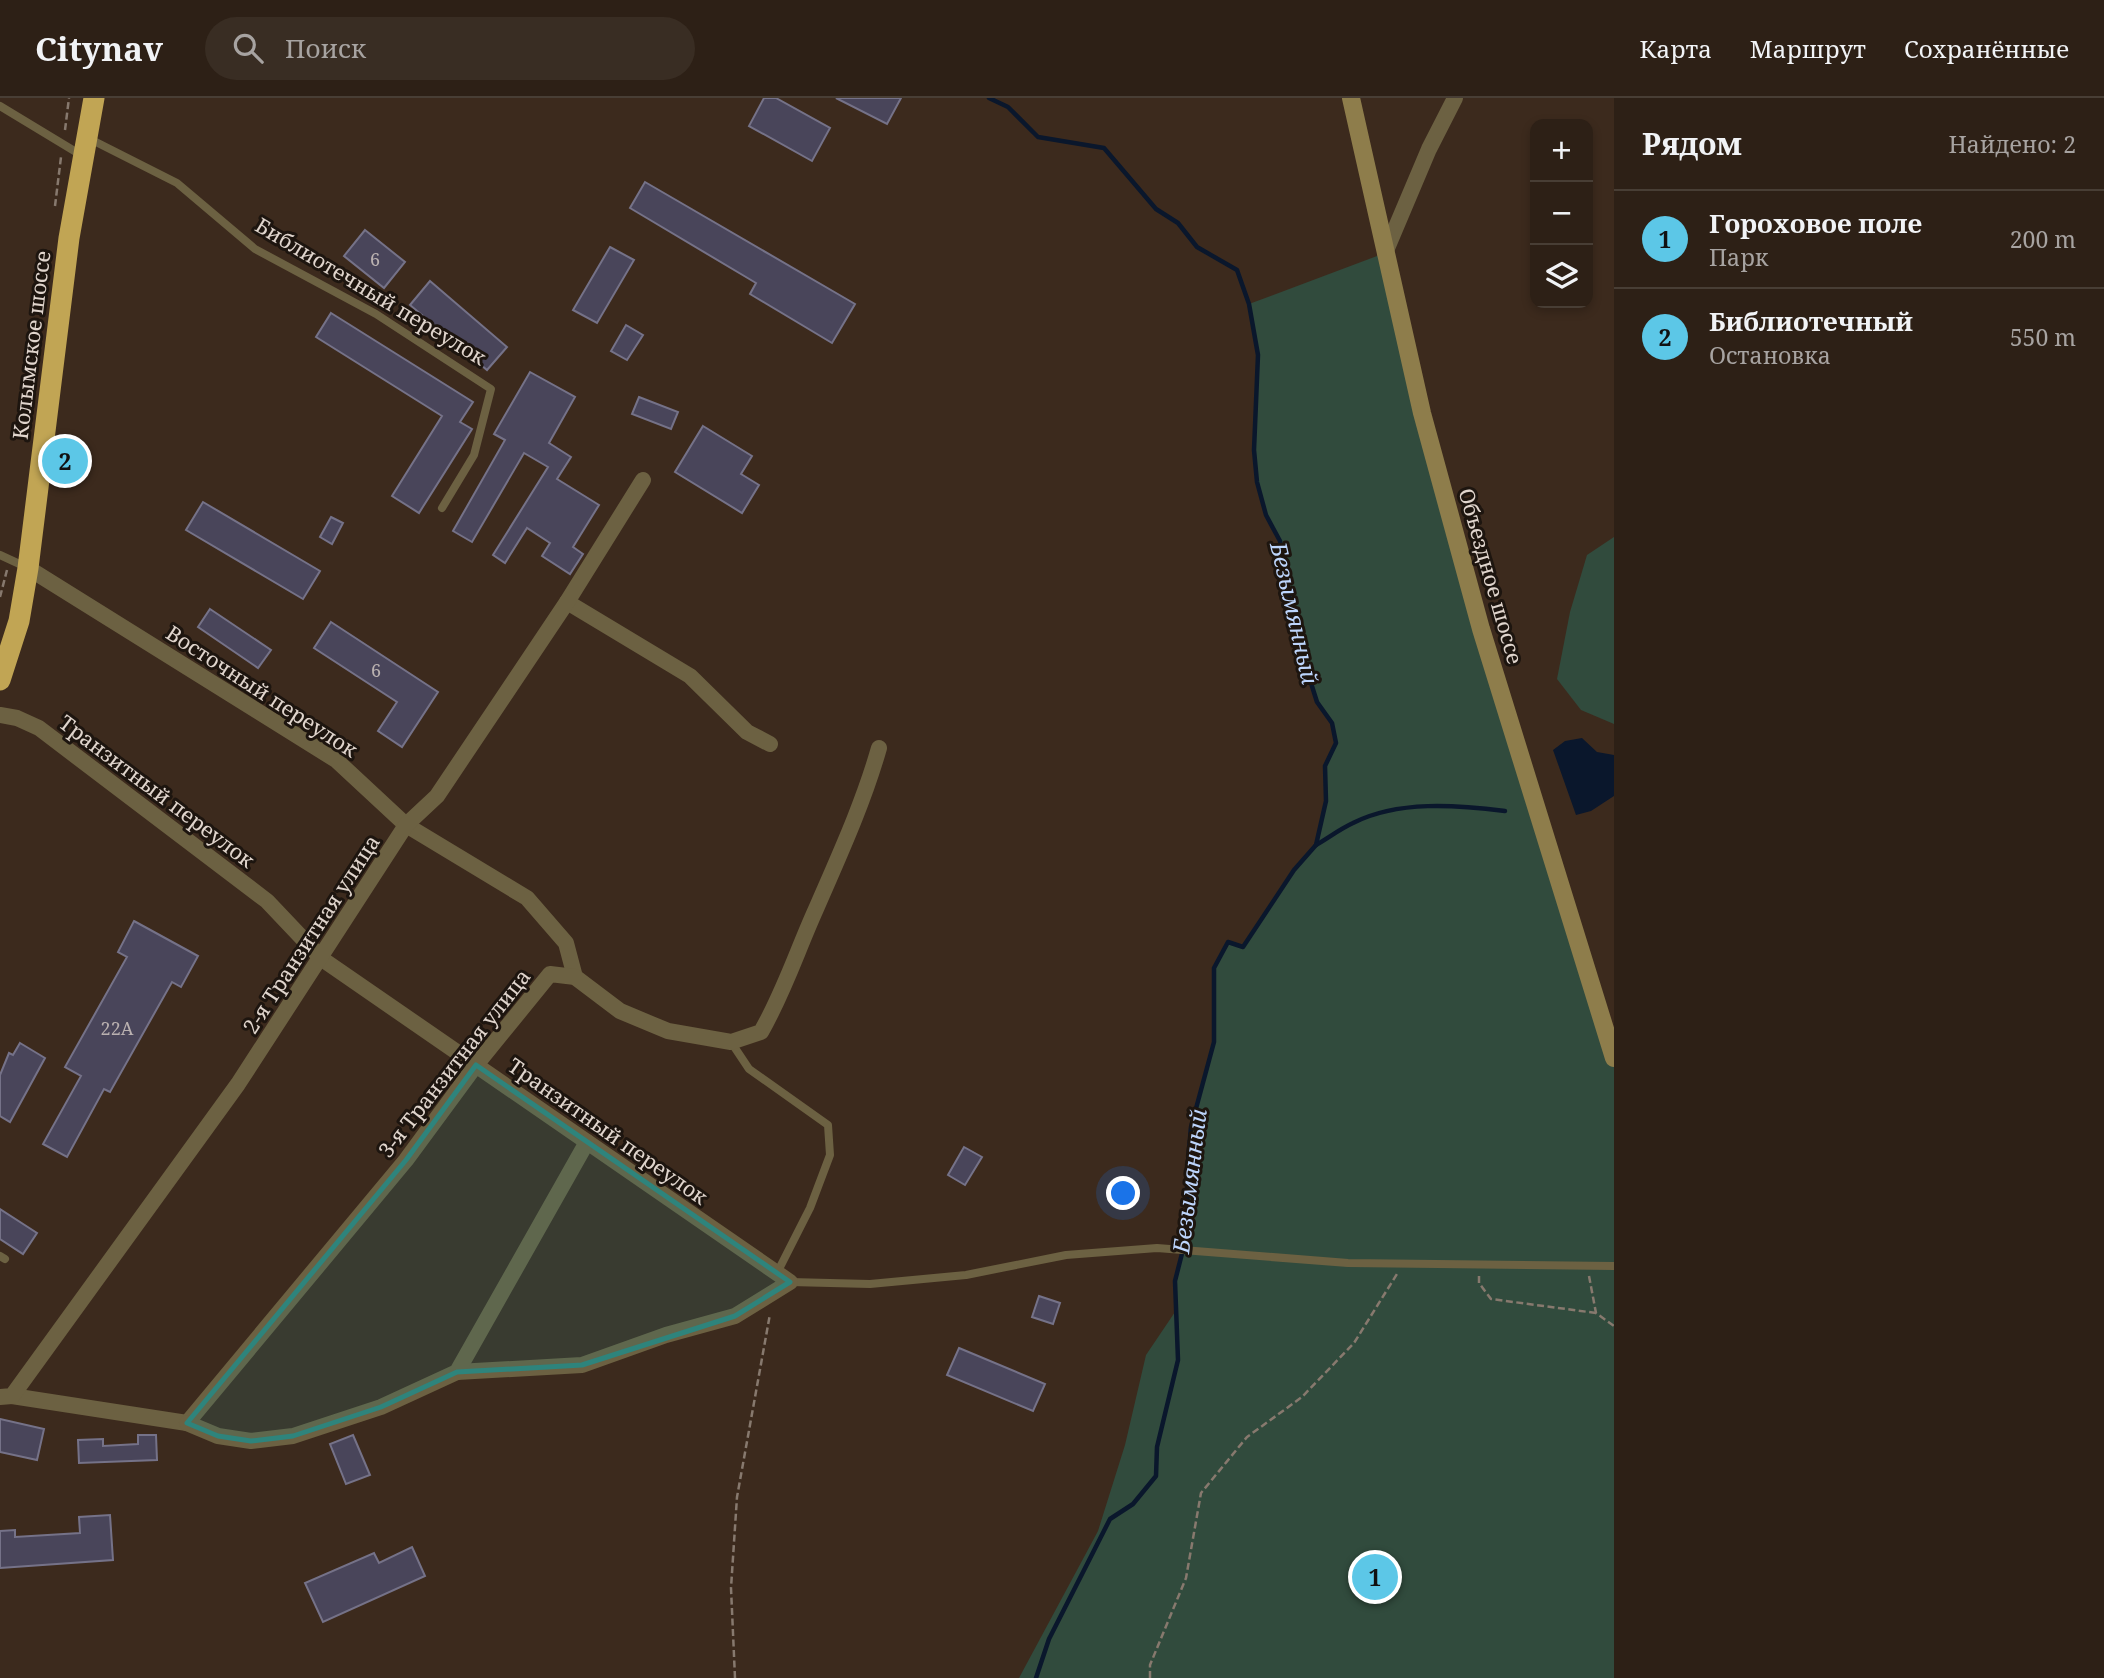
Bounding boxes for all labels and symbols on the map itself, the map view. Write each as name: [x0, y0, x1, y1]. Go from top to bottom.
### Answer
street label: Библиотечный переулок: [250, 211, 492, 371]
house number: 6: [370, 247, 380, 271]
street label: Колымское шоссе: [6, 249, 56, 441]
pin: 2: [42, 435, 88, 487]
street label: Объездное шоссе: [1453, 485, 1529, 667]
water label: Безымянный: [1263, 538, 1327, 688]
street label: Восточный переулок: [161, 619, 364, 764]
house number: 6: [371, 658, 381, 682]
street label: Транзитный переулок: [54, 708, 261, 874]
street label: 2-я Транзитная улица: [236, 829, 386, 1039]
street label: 3-я Транзитная улица: [372, 963, 536, 1163]
house number: 22А: [101, 1016, 134, 1040]
street label: Транзитный переулок: [503, 1051, 714, 1211]
water label: Безымянный: [1164, 1107, 1214, 1256]
your location: [1106, 1176, 1140, 1210]
pin: 1: [1352, 1551, 1398, 1603]

